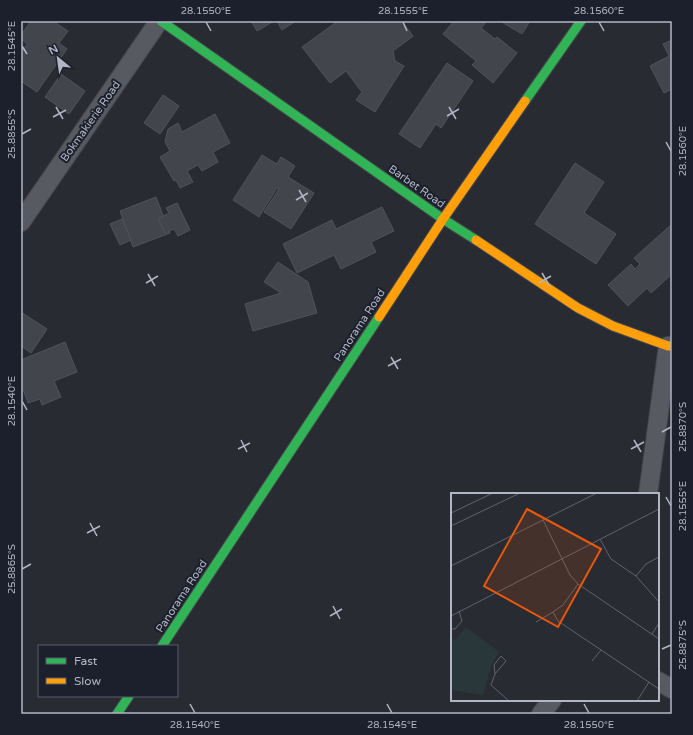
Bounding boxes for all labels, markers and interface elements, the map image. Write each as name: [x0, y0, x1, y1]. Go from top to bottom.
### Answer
text: 28.1550°E: [181, 5, 231, 17]
text: 28.1555°E: [378, 5, 428, 17]
text: 28.1560°E: [574, 5, 624, 17]
text: 28.1545°E: [6, 21, 18, 71]
north arrow: [38, 38, 78, 78]
text: N: [46, 42, 60, 58]
street label: Bokmakierie Road: [58, 79, 123, 164]
text: 25.8855°S: [6, 109, 18, 159]
text: 28.1560°E: [677, 126, 689, 176]
street label: Barbet Road: [386, 162, 447, 211]
street label: Panorama Road: [331, 287, 388, 364]
text: 28.1540°E: [6, 376, 18, 426]
text: 25.8870°S: [677, 402, 689, 452]
text: 28.1555°E: [677, 481, 689, 531]
inset map: [451, 493, 659, 701]
text: 25.8865°S: [6, 544, 18, 594]
street label: Panorama Road: [153, 558, 210, 635]
text: 25.8875°S: [677, 620, 689, 670]
legend: [38, 645, 178, 697]
text: Fast: [74, 654, 98, 668]
text: Slow: [74, 674, 101, 688]
text: 28.1540°E: [170, 719, 220, 731]
text: 28.1545°E: [367, 719, 417, 731]
text: 28.1550°E: [564, 719, 614, 731]

